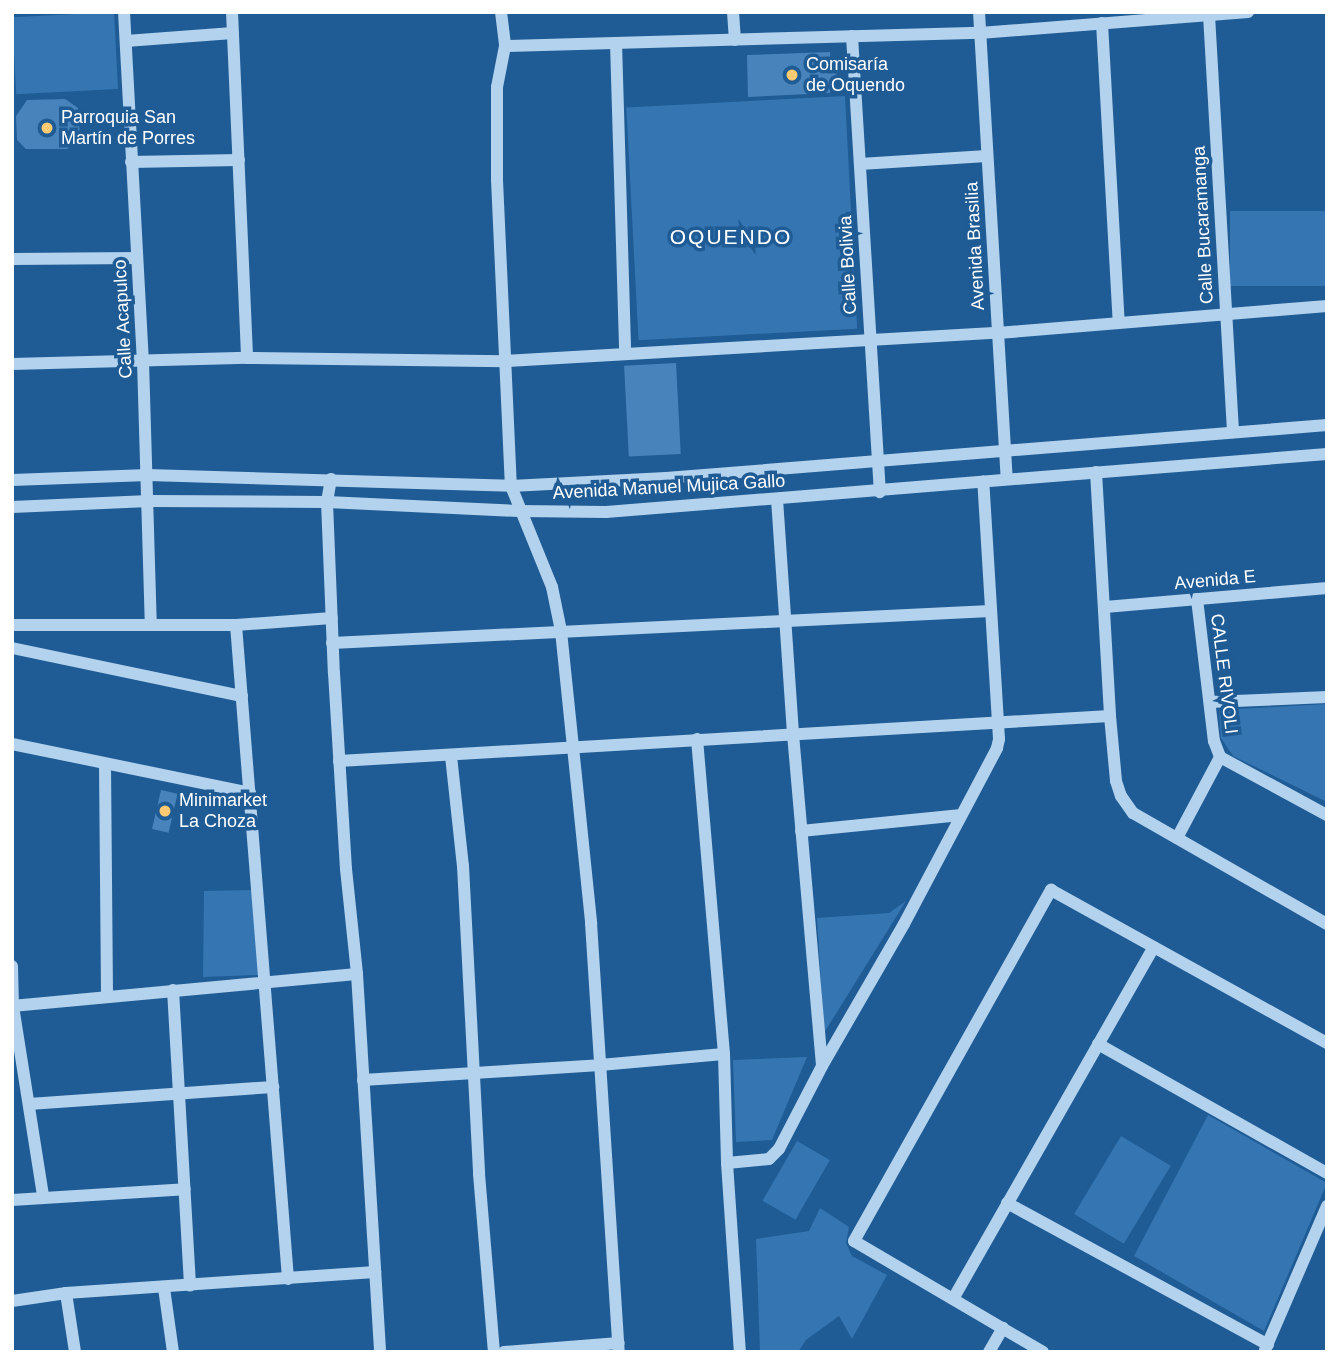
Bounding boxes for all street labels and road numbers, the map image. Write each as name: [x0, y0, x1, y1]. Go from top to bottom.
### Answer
street label: Calle Bucaramanga: [1188, 145, 1218, 305]
street label: Avenida Brasilia: [961, 181, 989, 311]
street label: Calle Bolivia: [835, 215, 861, 315]
street label: Calle Acapulco: [109, 258, 137, 380]
street label: Avenida Manuel Mujica Gallo: [552, 470, 786, 504]
street label: Avenida E: [1173, 566, 1257, 594]
street label: CALLE RIVOLI: [1206, 613, 1242, 735]

